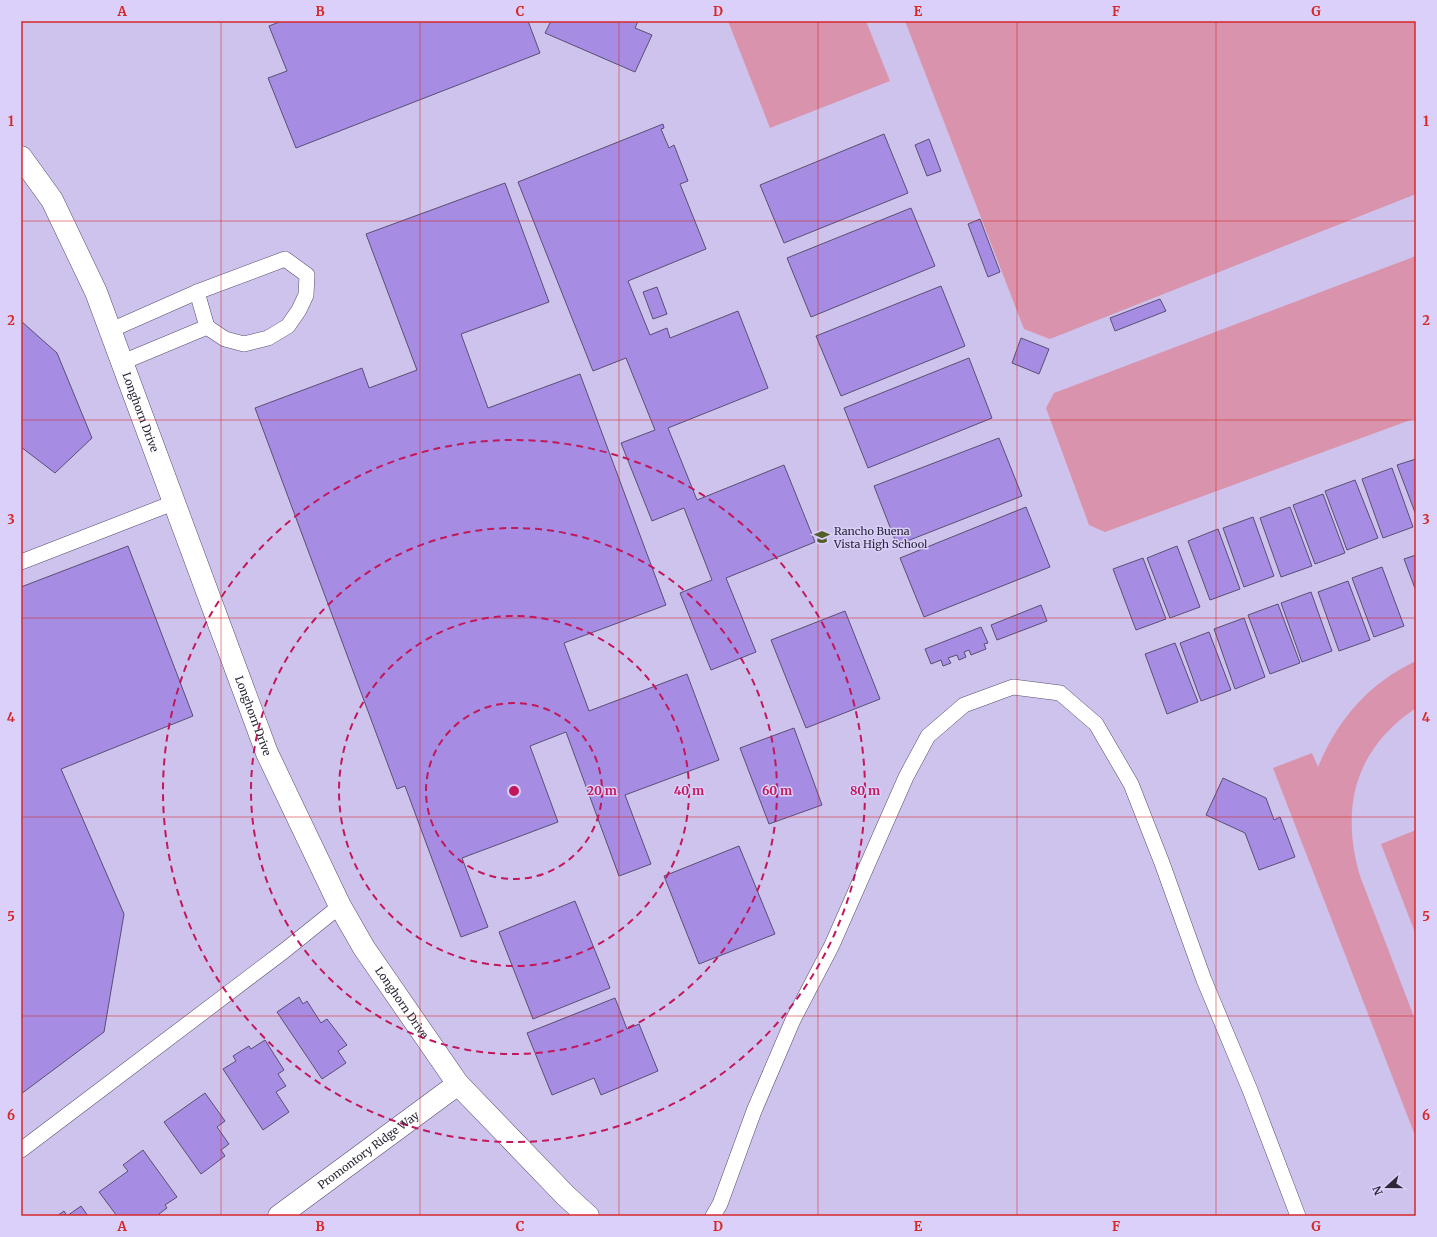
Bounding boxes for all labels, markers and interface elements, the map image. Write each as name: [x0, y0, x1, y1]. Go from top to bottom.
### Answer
text: A: [116, 3, 127, 20]
text: B: [315, 3, 325, 20]
text: C: [516, 3, 525, 20]
text: D: [713, 3, 723, 20]
text: E: [914, 3, 923, 20]
text: F: [1112, 3, 1120, 20]
text: G: [1311, 3, 1321, 20]
text: 1: [8, 113, 14, 130]
text: 1: [1423, 113, 1429, 130]
text: 2: [7, 312, 15, 329]
text: 2: [1422, 312, 1430, 329]
street label: Longhorn Drive: [119, 370, 162, 454]
text: 3: [7, 511, 15, 528]
text: 3: [1422, 511, 1430, 528]
place label: Rancho Buena Vista High School: [833, 524, 928, 551]
school or university icon: Rancho Buena Vista High School: [813, 528, 831, 546]
street label: Longhorn Drive: [232, 674, 274, 758]
text: 4: [7, 709, 16, 726]
text: 4: [1422, 709, 1431, 726]
text: 20 m: [587, 783, 617, 798]
text: 40 m: [674, 783, 704, 798]
text: 60 m: [762, 783, 792, 798]
text: 80 m: [850, 783, 880, 798]
centre of rings: [507, 784, 521, 798]
text: 5: [7, 908, 15, 925]
text: 5: [1422, 908, 1430, 925]
street label: Longhorn Drive: [372, 964, 432, 1041]
text: 6: [7, 1107, 15, 1124]
text: 6: [1422, 1107, 1430, 1124]
street label: Promontory Ridge Way: [315, 1108, 422, 1192]
north arrow: [1367, 1167, 1407, 1207]
text: N: [1369, 1184, 1386, 1197]
text: A: [116, 1218, 127, 1235]
text: B: [315, 1218, 325, 1235]
text: C: [516, 1218, 525, 1235]
text: D: [713, 1218, 723, 1235]
text: E: [914, 1218, 923, 1235]
text: F: [1112, 1218, 1120, 1235]
text: G: [1311, 1218, 1321, 1235]

